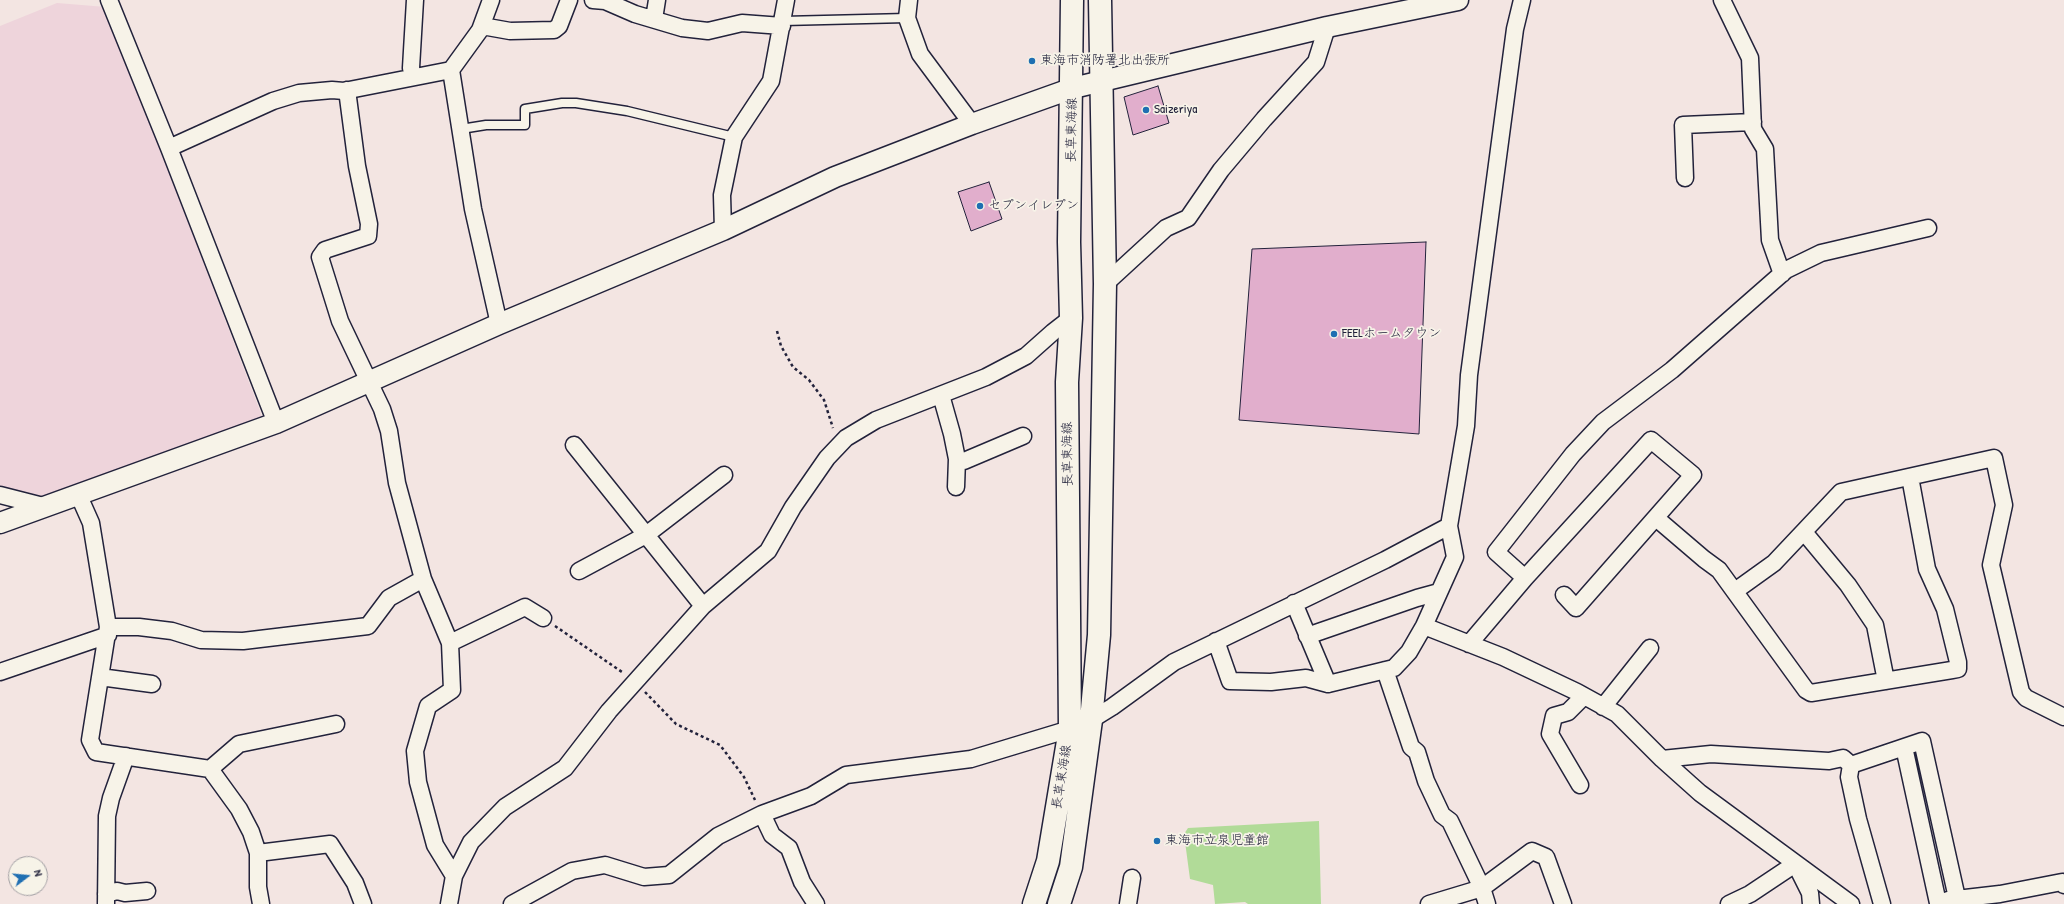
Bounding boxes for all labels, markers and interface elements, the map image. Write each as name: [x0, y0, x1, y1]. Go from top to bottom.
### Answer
place label: 東海市消防署北出張所: [1040, 53, 1170, 69]
marker: 東海市消防署北出張所: [1027, 56, 1037, 66]
street label: 長草東海線: [1064, 97, 1080, 163]
place label: Saizeriya: [1154, 102, 1197, 118]
marker: Saizeriya: [1141, 105, 1151, 115]
place label: セブンイレブン: [988, 198, 1079, 214]
marker: セブンイレブン: [975, 201, 985, 211]
place label: FEELホームタウン: [1342, 326, 1441, 342]
marker: FEELホームタウン: [1329, 329, 1339, 339]
street label: 長草東海線: [1060, 421, 1076, 487]
street label: 長草東海線: [1049, 744, 1075, 810]
place label: 東海市立泉児童館: [1165, 833, 1269, 849]
marker: 東海市立泉児童館: [1152, 836, 1162, 846]
north arrow: [8, 856, 48, 896]
text: N: [31, 868, 46, 878]

